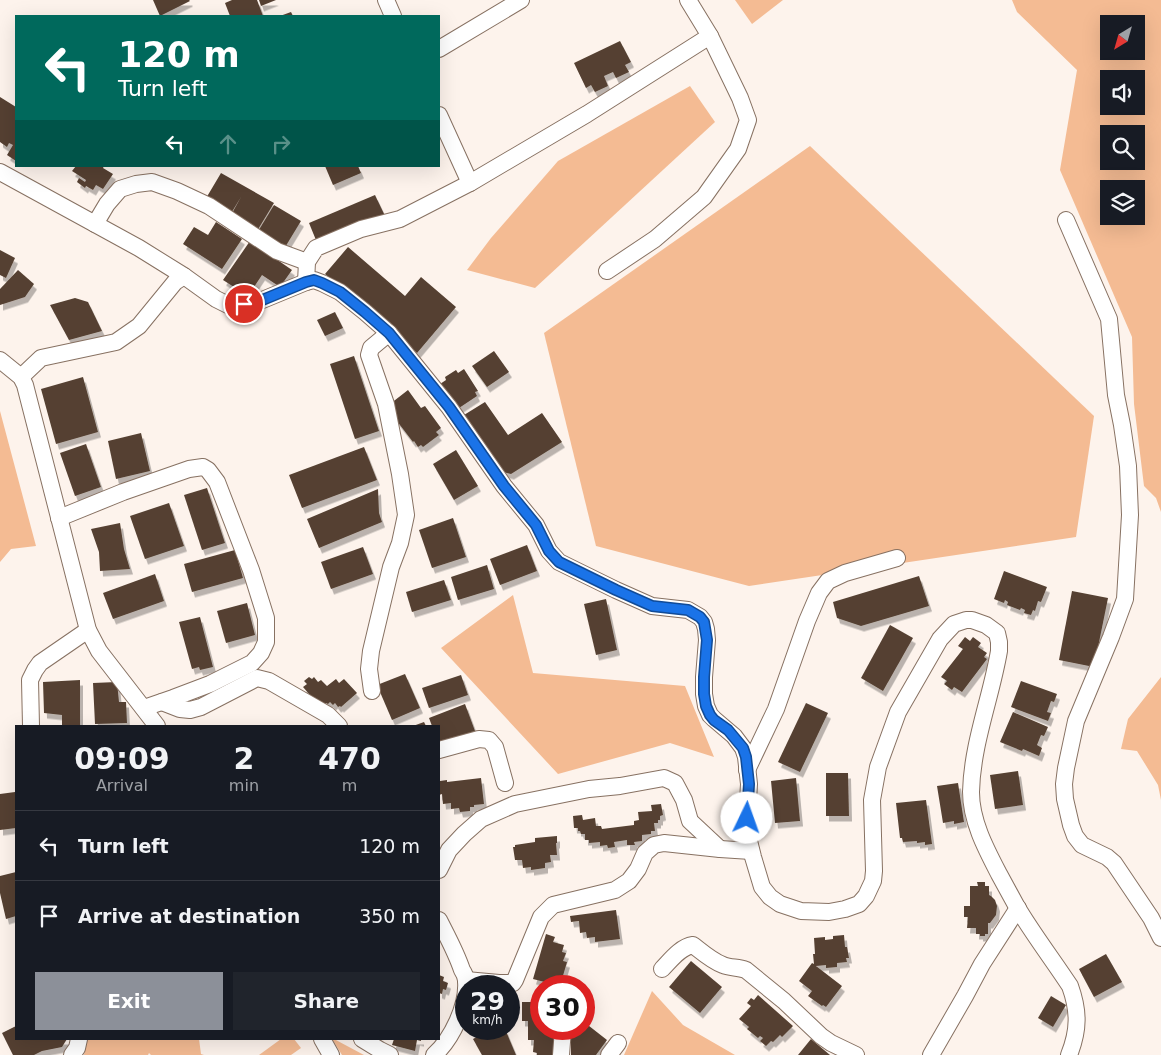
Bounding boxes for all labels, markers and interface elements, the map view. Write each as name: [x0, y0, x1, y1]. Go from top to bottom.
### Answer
north arrow: [1100, 15, 1145, 60]
map controls: [1100, 15, 1145, 225]
icon: left: [35, 35, 100, 100]
text: 120 m: [118, 35, 240, 75]
button: sound: [1100, 70, 1145, 115]
text: Turn left: [118, 76, 207, 101]
button: search: [1100, 125, 1145, 170]
icon: left: [161, 130, 189, 158]
icon: ahead: [214, 130, 242, 158]
icon: right: [267, 130, 295, 158]
button: layers: [1100, 180, 1145, 225]
pin: [223, 283, 265, 325]
icon: arrive: [230, 290, 258, 318]
text: 09:09: [74, 741, 170, 776]
text: 2: [233, 741, 254, 776]
text: 470: [318, 741, 381, 776]
text: Arrival: [96, 776, 148, 795]
text: min: [229, 776, 259, 795]
text: m: [342, 776, 357, 795]
position arrow: [720, 791, 772, 843]
icon: left: [35, 832, 63, 860]
text: Turn left: [78, 835, 169, 857]
text: 120 m: [359, 835, 420, 857]
icon: arrive: [35, 902, 63, 930]
text: Arrive at destination: [78, 905, 300, 927]
text: 350 m: [359, 905, 420, 927]
button: Exit: [35, 972, 223, 1030]
button: Share: [233, 972, 420, 1030]
speed limit sign: 30: [530, 975, 595, 1040]
text: 29: [470, 987, 505, 1016]
text: km/h: [472, 1013, 503, 1027]

